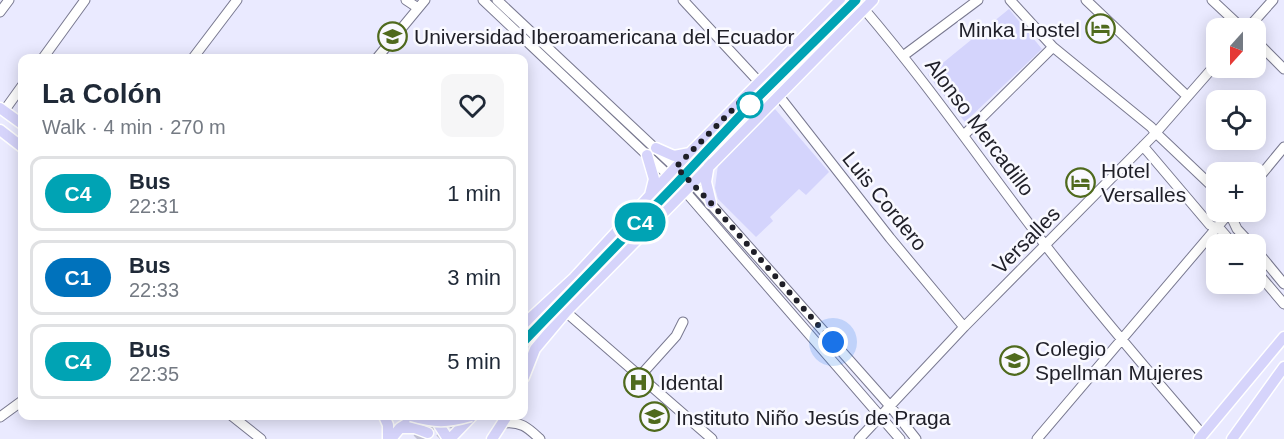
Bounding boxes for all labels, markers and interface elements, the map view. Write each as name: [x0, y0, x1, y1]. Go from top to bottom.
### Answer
hotel icon: Minka Hostel: [1085, 13, 1117, 45]
place label: Minka Hostel: [959, 18, 1080, 41]
north arrow: [1206, 18, 1266, 78]
map controls: [1206, 18, 1266, 294]
school or university icon: Universidad Iberoamericana del Ecuador: [377, 20, 409, 52]
place label: Universidad Iberoamericana del Ecuador: [414, 25, 795, 48]
street label: Alonso Mercadillo: [921, 54, 1039, 200]
button: heart: [441, 74, 504, 137]
text: La Colón: [42, 78, 162, 109]
button: locate: [1206, 90, 1266, 150]
unlabelled marker: [737, 92, 763, 118]
text: Walk · 4 min · 270 m: [42, 116, 226, 138]
street label: Luis Cordero: [838, 147, 932, 255]
place label: Hotel Versalles: [1101, 159, 1186, 206]
button: +: [1206, 162, 1266, 222]
hotel icon: Hotel Versalles: [1064, 166, 1096, 198]
text: Bus: [129, 169, 171, 194]
text: 1 min: [447, 181, 501, 206]
text: C4: [65, 182, 91, 205]
text: 22:31: [129, 195, 179, 217]
line badge: C4: [613, 202, 667, 242]
street label: Versalles: [988, 202, 1064, 278]
text: C4: [627, 211, 653, 234]
button: −: [1206, 234, 1266, 294]
text: Bus: [129, 253, 171, 278]
text: 3 min: [447, 265, 501, 290]
text: C1: [65, 266, 91, 289]
text: 22:33: [129, 279, 179, 301]
your location: [818, 327, 848, 357]
text: Bus: [129, 337, 171, 362]
place label: Colegio Spellman Mujeres: [1035, 337, 1203, 384]
school or university icon: Colegio Spellman Mujeres: [998, 344, 1030, 376]
text: 5 min: [447, 349, 501, 374]
text: C4: [65, 350, 91, 373]
text: 22:35: [129, 363, 179, 385]
hospital icon: Idental: [623, 366, 655, 398]
place label: Idental: [660, 371, 723, 394]
school or university icon: Instituto Niño Jesús de Praga: [639, 401, 671, 433]
place label: Instituto Niño Jesús de Praga: [676, 406, 951, 429]

